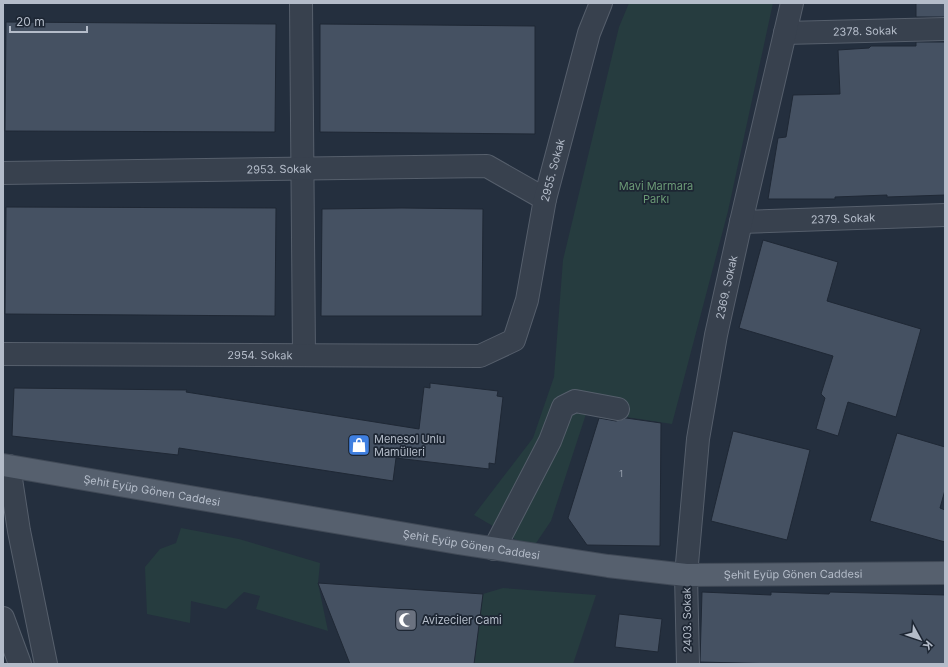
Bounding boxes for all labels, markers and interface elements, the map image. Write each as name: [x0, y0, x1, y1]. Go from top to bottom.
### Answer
scale bar: [10, 8, 87, 34]
text: 20 m: [16, 14, 45, 29]
street label: 2378. Sokak: [833, 23, 897, 39]
street label: 2955. Sokak: [538, 137, 568, 203]
street label: 2953. Sokak: [246, 162, 312, 176]
park label: Mavi Marmara Parkı: [619, 179, 693, 206]
street label: 2379. Sokak: [811, 210, 875, 227]
street label: 2369. Sokak: [713, 254, 740, 321]
street label: 2954. Sokak: [227, 348, 293, 362]
shop icon: Menesol Unlu Mamülleri: [346, 432, 372, 458]
place label: Menesol Unlu Mamülleri: [374, 432, 445, 459]
house number: 1: [619, 468, 623, 479]
street label: Şehit Eyüp Gönen Caddesi: [82, 472, 221, 509]
street label: Şehit Eyüp Gönen Caddesi: [402, 527, 541, 562]
street label: Şehit Eyüp Gönen Caddesi: [724, 567, 862, 582]
street label: 2403. Sokak: [679, 587, 695, 653]
mosque icon: Avizeciler Cami: [393, 607, 419, 633]
place label: Avizeciler Cami: [422, 613, 502, 627]
north arrow: [900, 619, 940, 659]
text: K: [920, 638, 936, 653]

